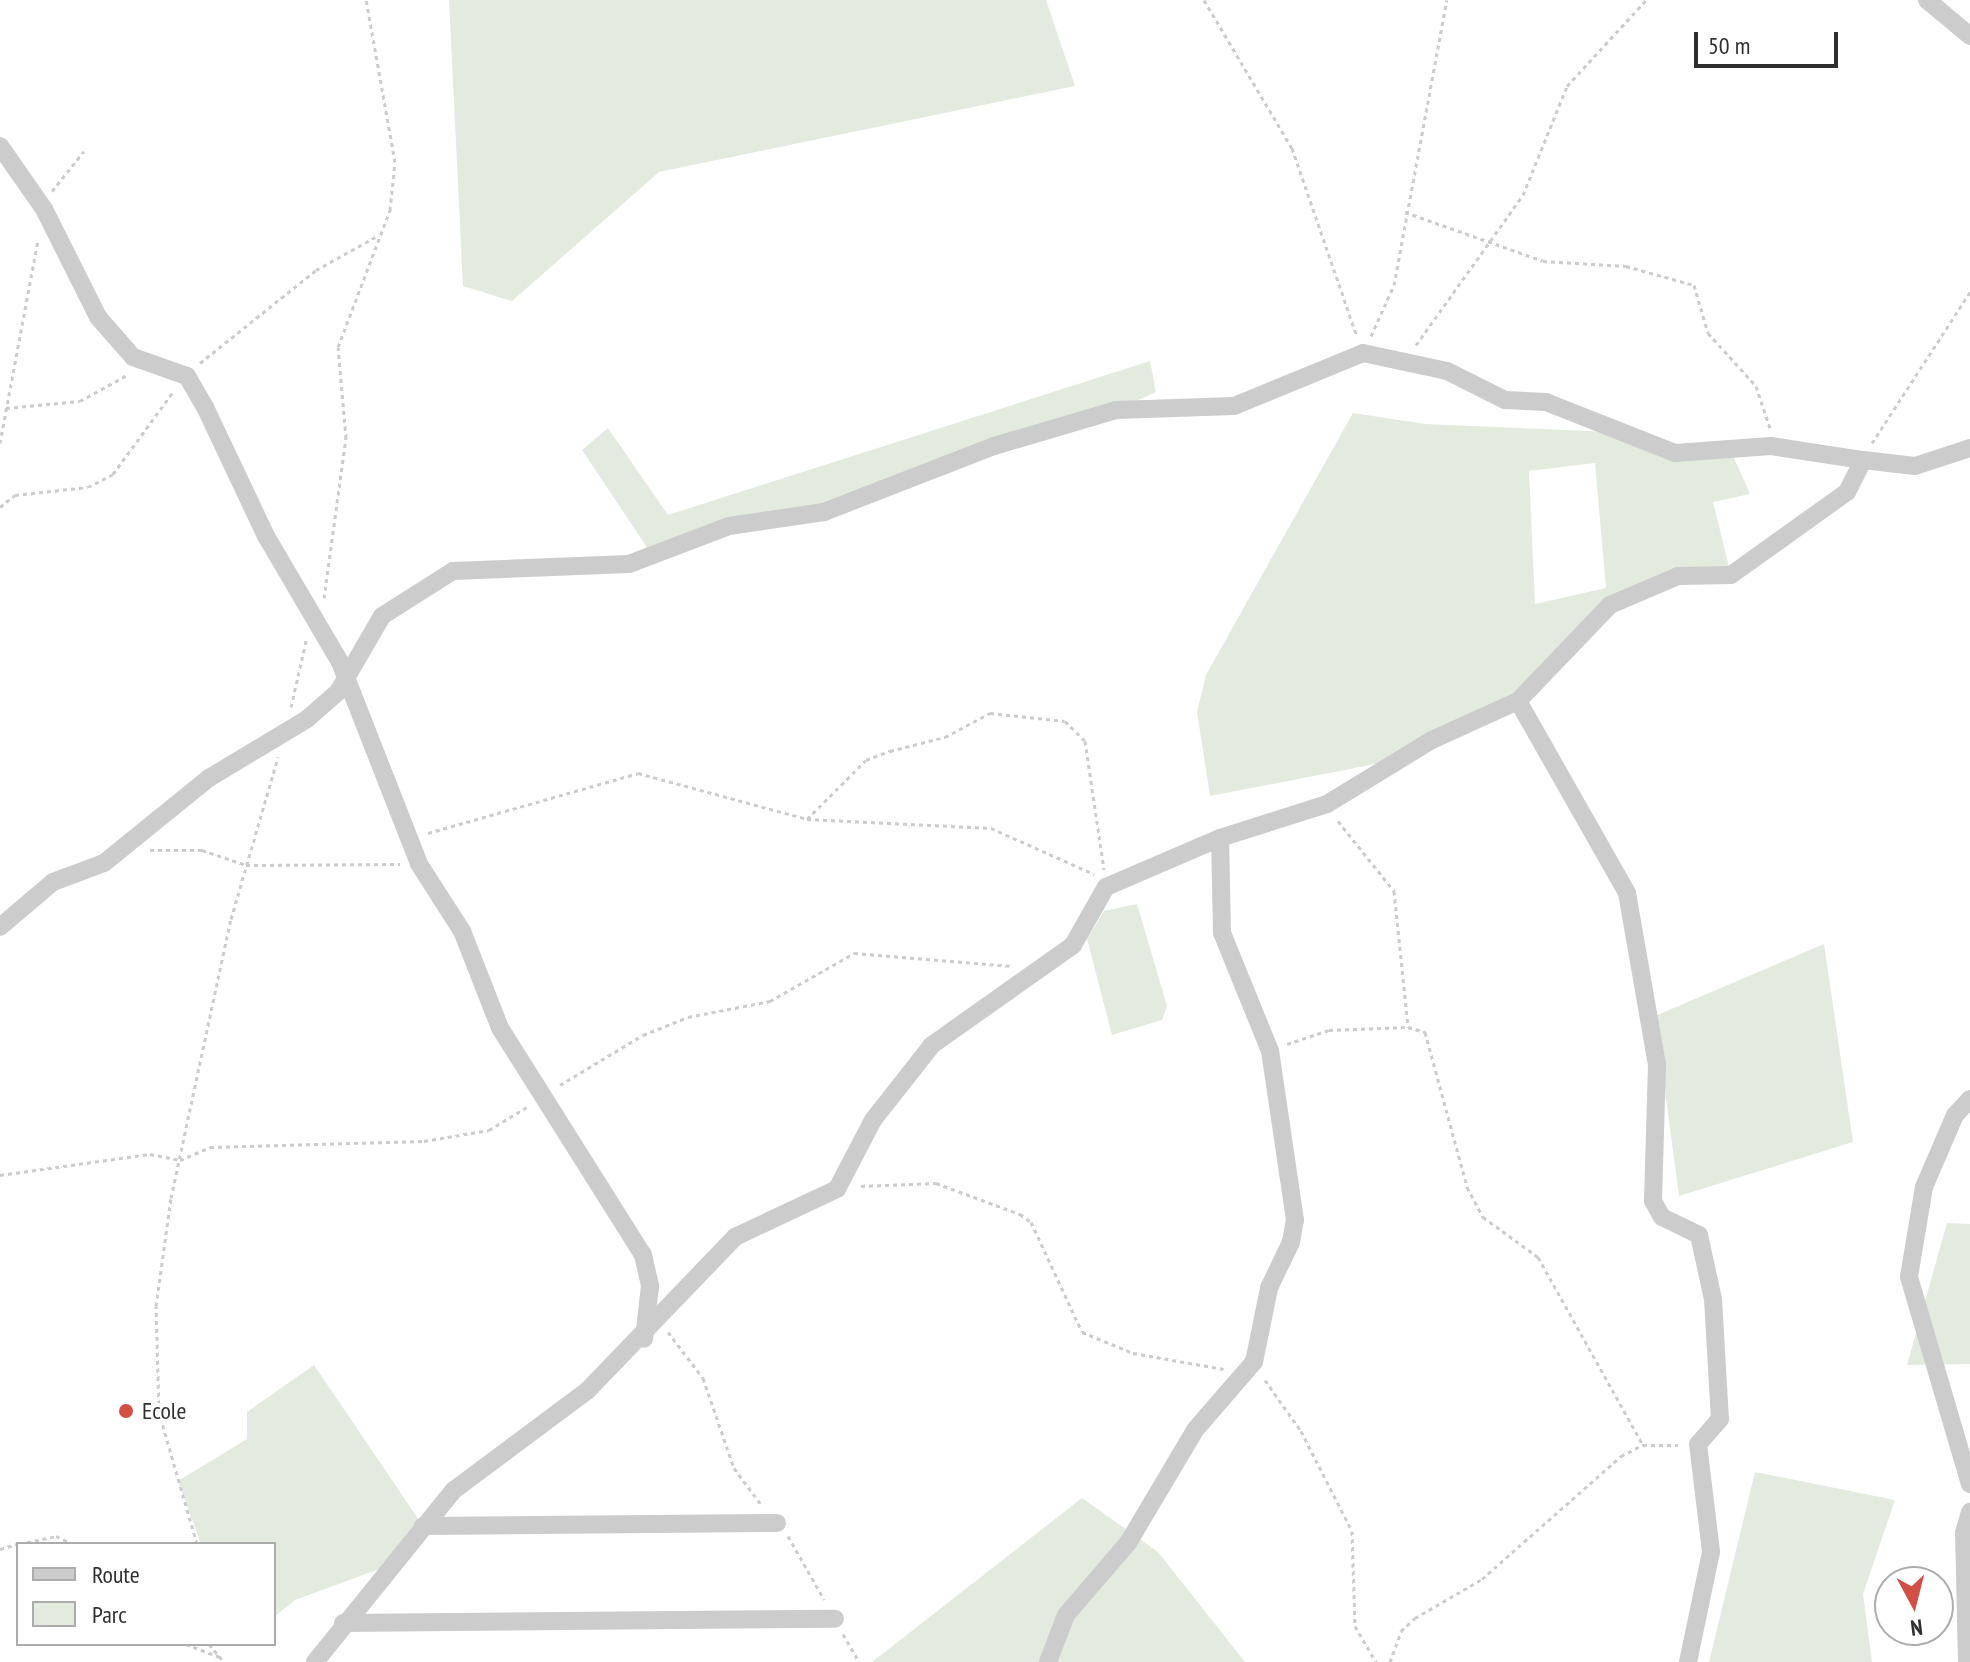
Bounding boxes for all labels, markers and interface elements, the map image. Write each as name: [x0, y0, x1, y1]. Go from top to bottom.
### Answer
scale bar: [1698, 16, 1842, 66]
text: 50 m: [1708, 30, 1750, 61]
place label: Ecole: [142, 1397, 186, 1425]
marker: Ecole: [117, 1402, 135, 1420]
legend: [16, 1542, 276, 1646]
text: Route: [92, 1559, 140, 1590]
north arrow: [1874, 1566, 1954, 1646]
text: Parc: [92, 1599, 127, 1630]
text: N: [1909, 1613, 1924, 1642]

